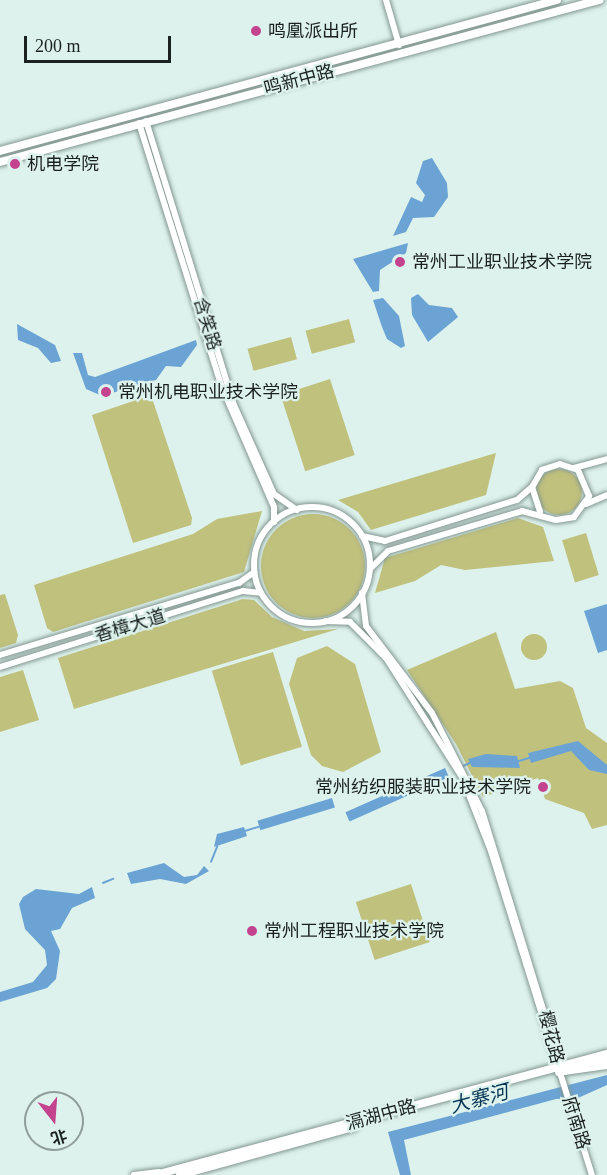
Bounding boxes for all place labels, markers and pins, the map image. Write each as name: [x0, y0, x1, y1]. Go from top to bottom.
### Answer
place label: 鸣凰派出所: [268, 20, 358, 42]
marker: 鸣凰派出所: [249, 24, 263, 38]
place label: 机电学院: [27, 153, 99, 175]
marker: 机电学院: [8, 157, 22, 171]
place label: 常州工业职业技术学院: [412, 251, 592, 273]
marker: 常州工业职业技术学院: [393, 255, 407, 269]
place label: 常州机电职业技术学院: [118, 381, 298, 403]
marker: 常州机电职业技术学院: [99, 385, 113, 399]
place label: 常州纺织服装职业技术学院: [315, 776, 531, 798]
marker: 常州纺织服装职业技术学院: [536, 780, 550, 794]
place label: 常州工程职业技术学院: [264, 920, 444, 942]
marker: 常州工程职业技术学院: [245, 924, 259, 938]

